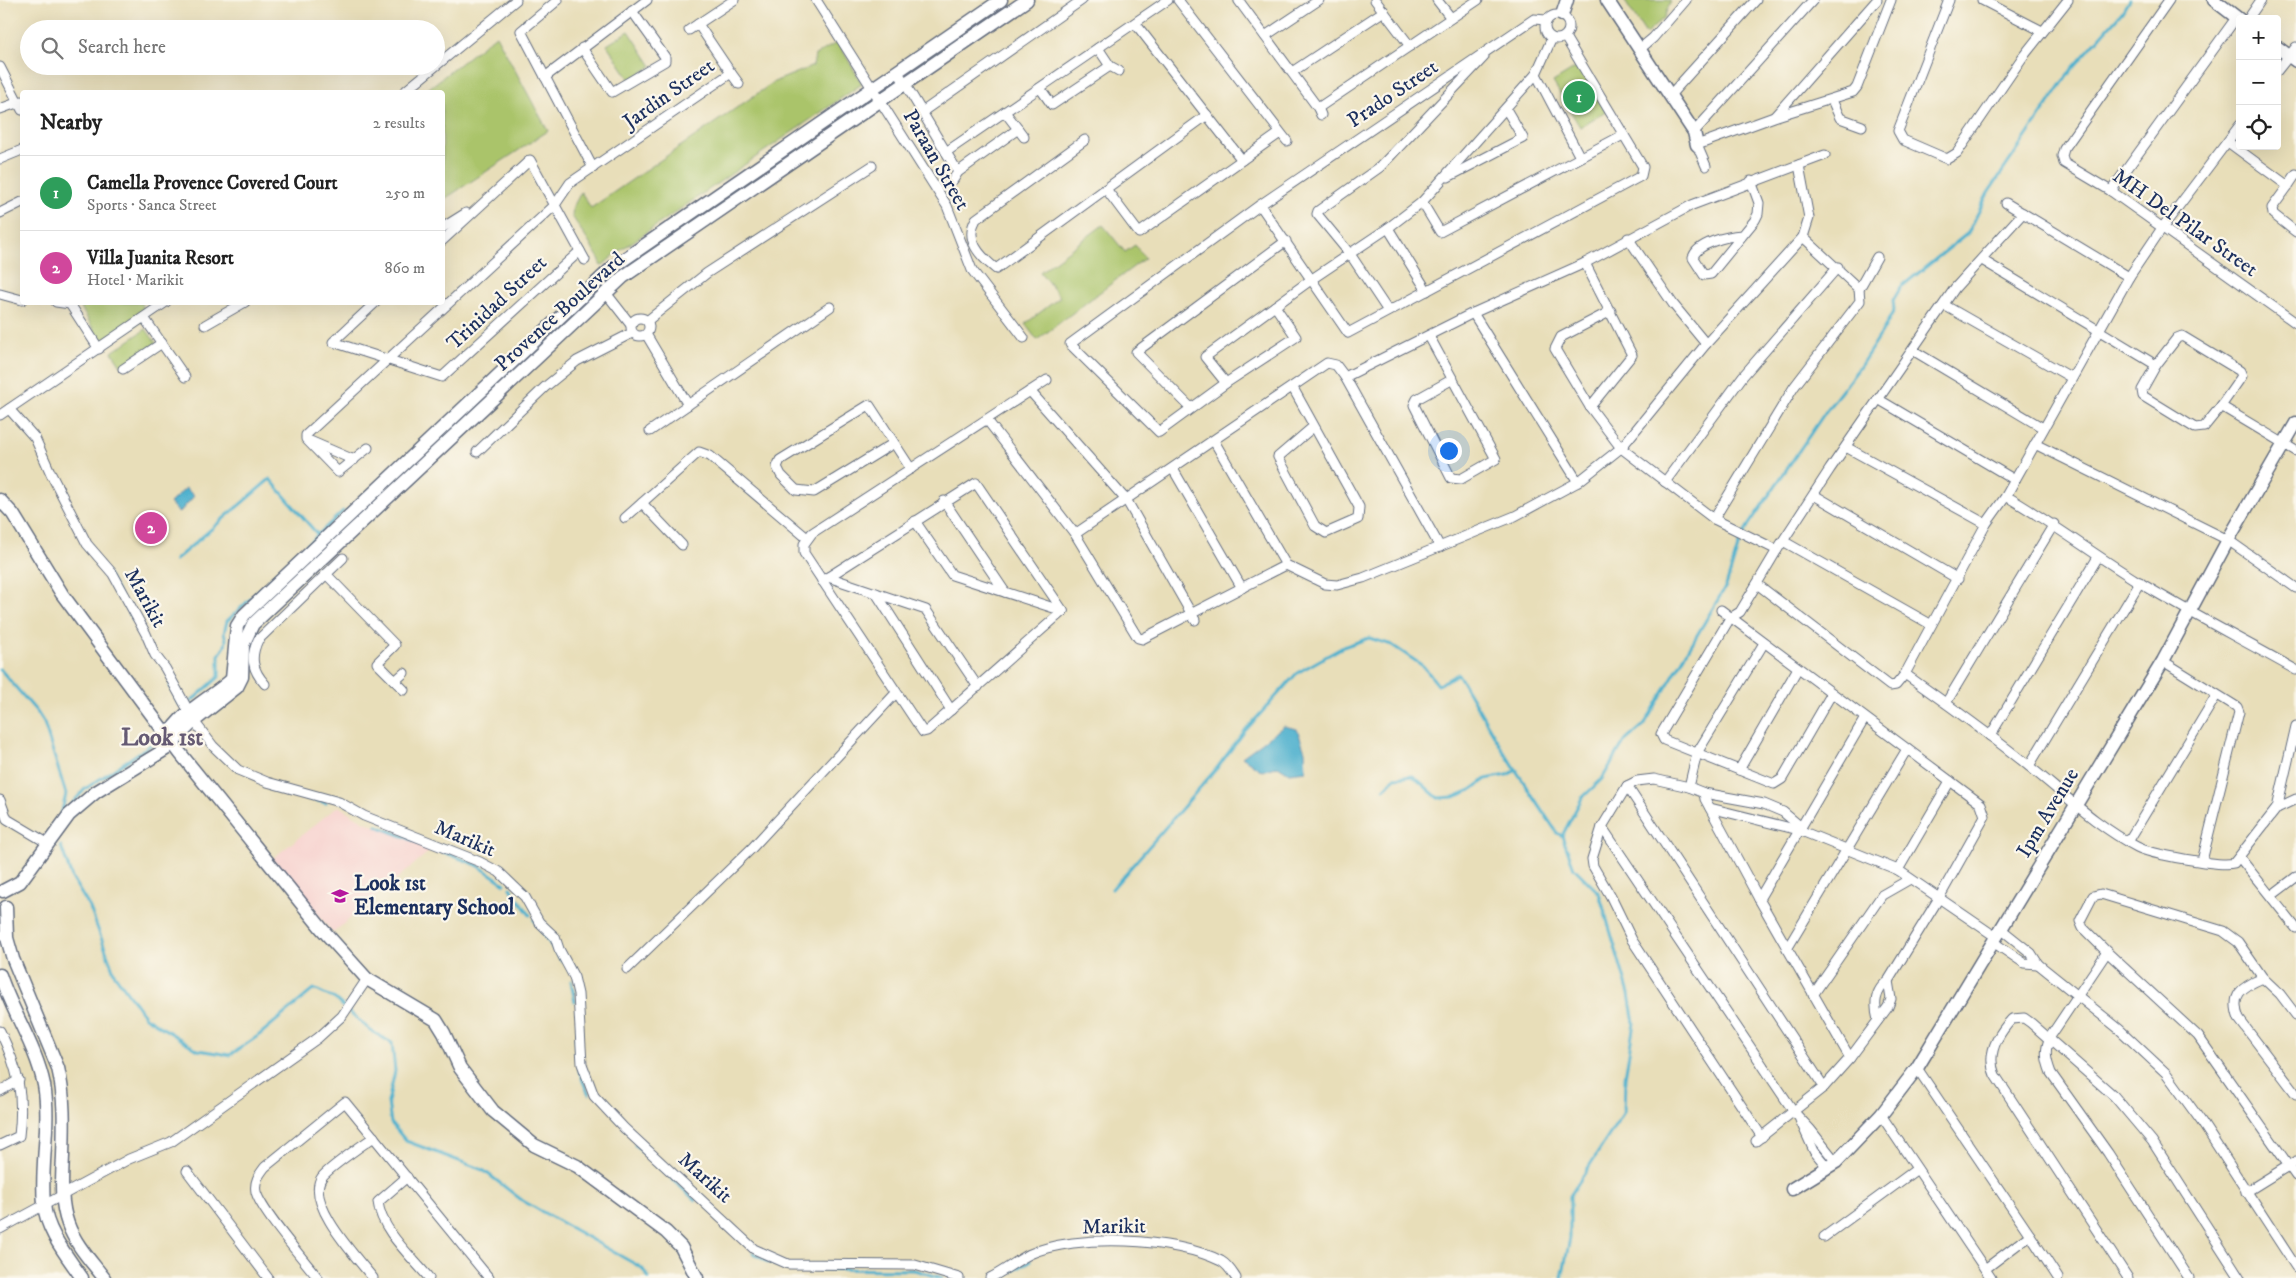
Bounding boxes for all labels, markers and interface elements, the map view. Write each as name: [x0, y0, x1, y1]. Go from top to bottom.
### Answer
map controls: [2236, 15, 2281, 150]
button: +: [2236, 15, 2281, 60]
search box: [20, 20, 445, 75]
icon: search: [38, 34, 66, 62]
text: Search here: [78, 36, 166, 59]
street label: Jardin Street: [617, 53, 720, 136]
street label: Prado Street: [1343, 54, 1444, 134]
button: −: [2236, 60, 2281, 105]
pin: 1: [1563, 78, 1595, 116]
street label: Paraan Street: [897, 105, 975, 215]
button: locate: [2236, 105, 2281, 150]
text: Nearby: [40, 110, 102, 136]
text: 2 results: [373, 113, 425, 133]
street label: MH Del Pilar Street: [2107, 163, 2263, 283]
text: Camella Provence Covered Court: [87, 172, 338, 195]
text: 1: [53, 183, 59, 203]
text: 250 m: [385, 183, 425, 203]
text: Sports · Sanca Street: [87, 195, 217, 215]
street label: Provence Boulevard: [490, 246, 631, 377]
text: Villa Juanita Resort: [87, 247, 234, 270]
street label: Trinidad Street: [442, 250, 553, 356]
text: 2: [52, 258, 60, 278]
text: 860 m: [385, 258, 425, 278]
text: Hotel · Marikit: [87, 270, 184, 290]
your location: [1436, 438, 1462, 464]
pin: 2: [135, 509, 167, 547]
street label: Marikit: [118, 564, 172, 632]
district label: Look 1st: [121, 723, 203, 753]
street label: Ipm Avenue: [2011, 763, 2085, 863]
street label: Marikit: [431, 815, 500, 864]
place label: Look 1st Elementary School: [354, 871, 515, 921]
school or university icon: Look 1st Elementary School: [330, 886, 350, 906]
street label: Marikit: [673, 1147, 738, 1209]
street label: Marikit: [1082, 1213, 1146, 1241]

